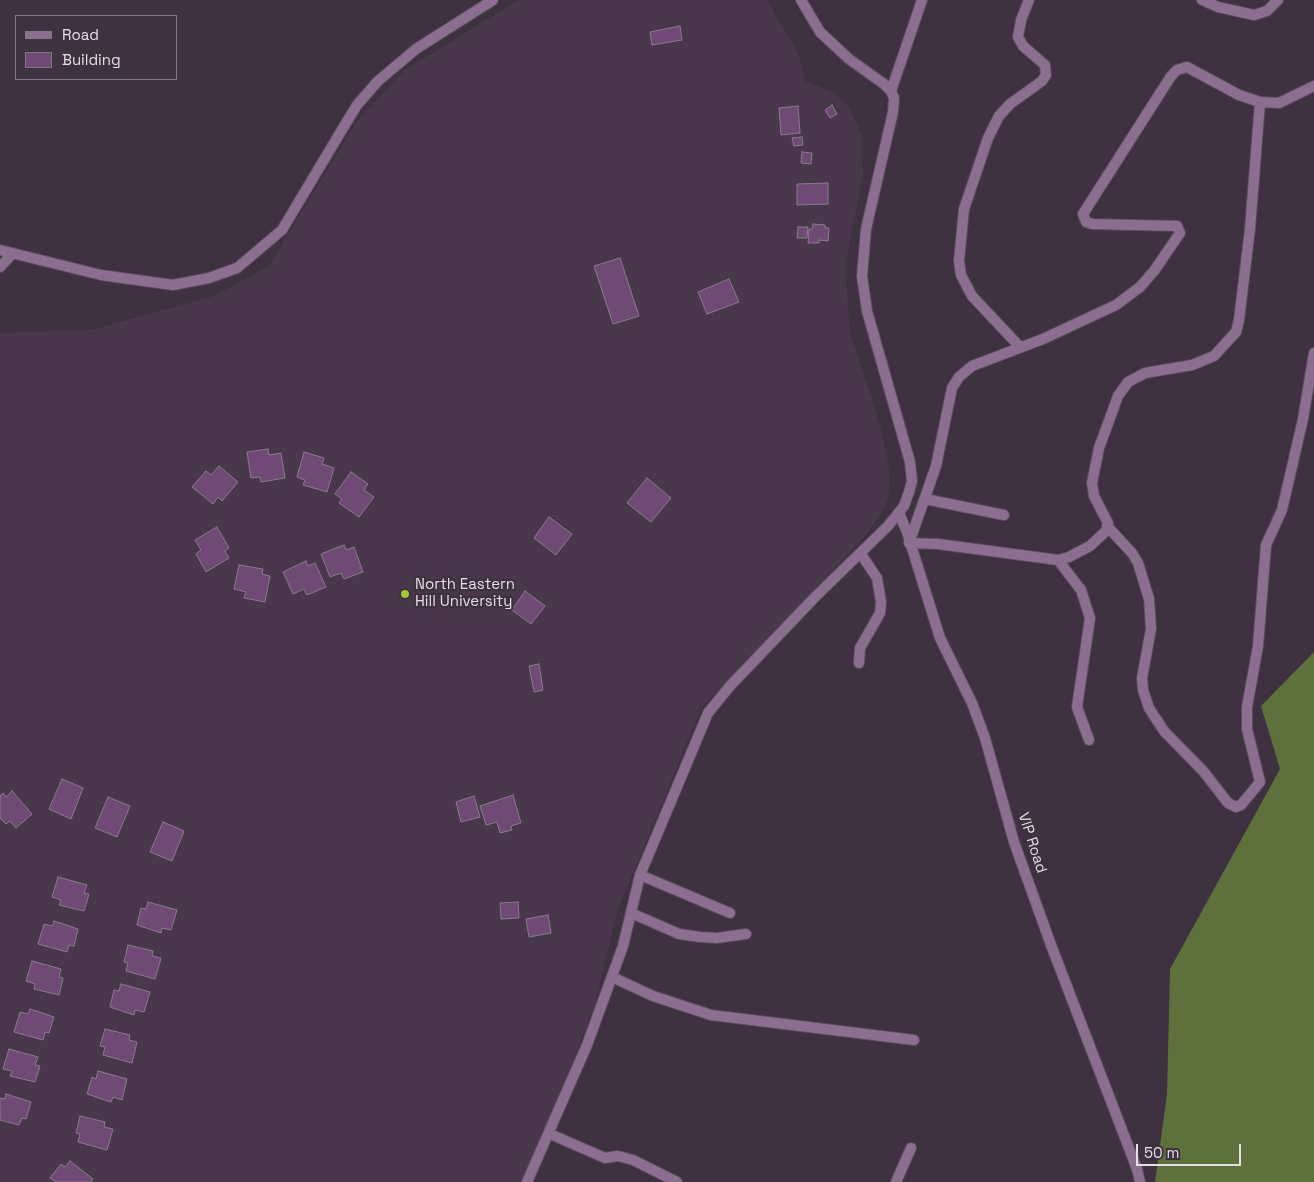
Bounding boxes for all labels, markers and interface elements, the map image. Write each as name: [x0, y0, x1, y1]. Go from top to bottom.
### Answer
legend: [15, 15, 178, 80]
text: Road: [62, 25, 99, 44]
text: Building: [62, 50, 121, 69]
place label: North Eastern Hill University: [415, 576, 515, 611]
marker: North Eastern Hill University: [399, 588, 411, 600]
street label: VIP Road: [1014, 810, 1050, 876]
scale bar: [1139, 1134, 1244, 1166]
text: 50 m: [1144, 1143, 1179, 1162]

